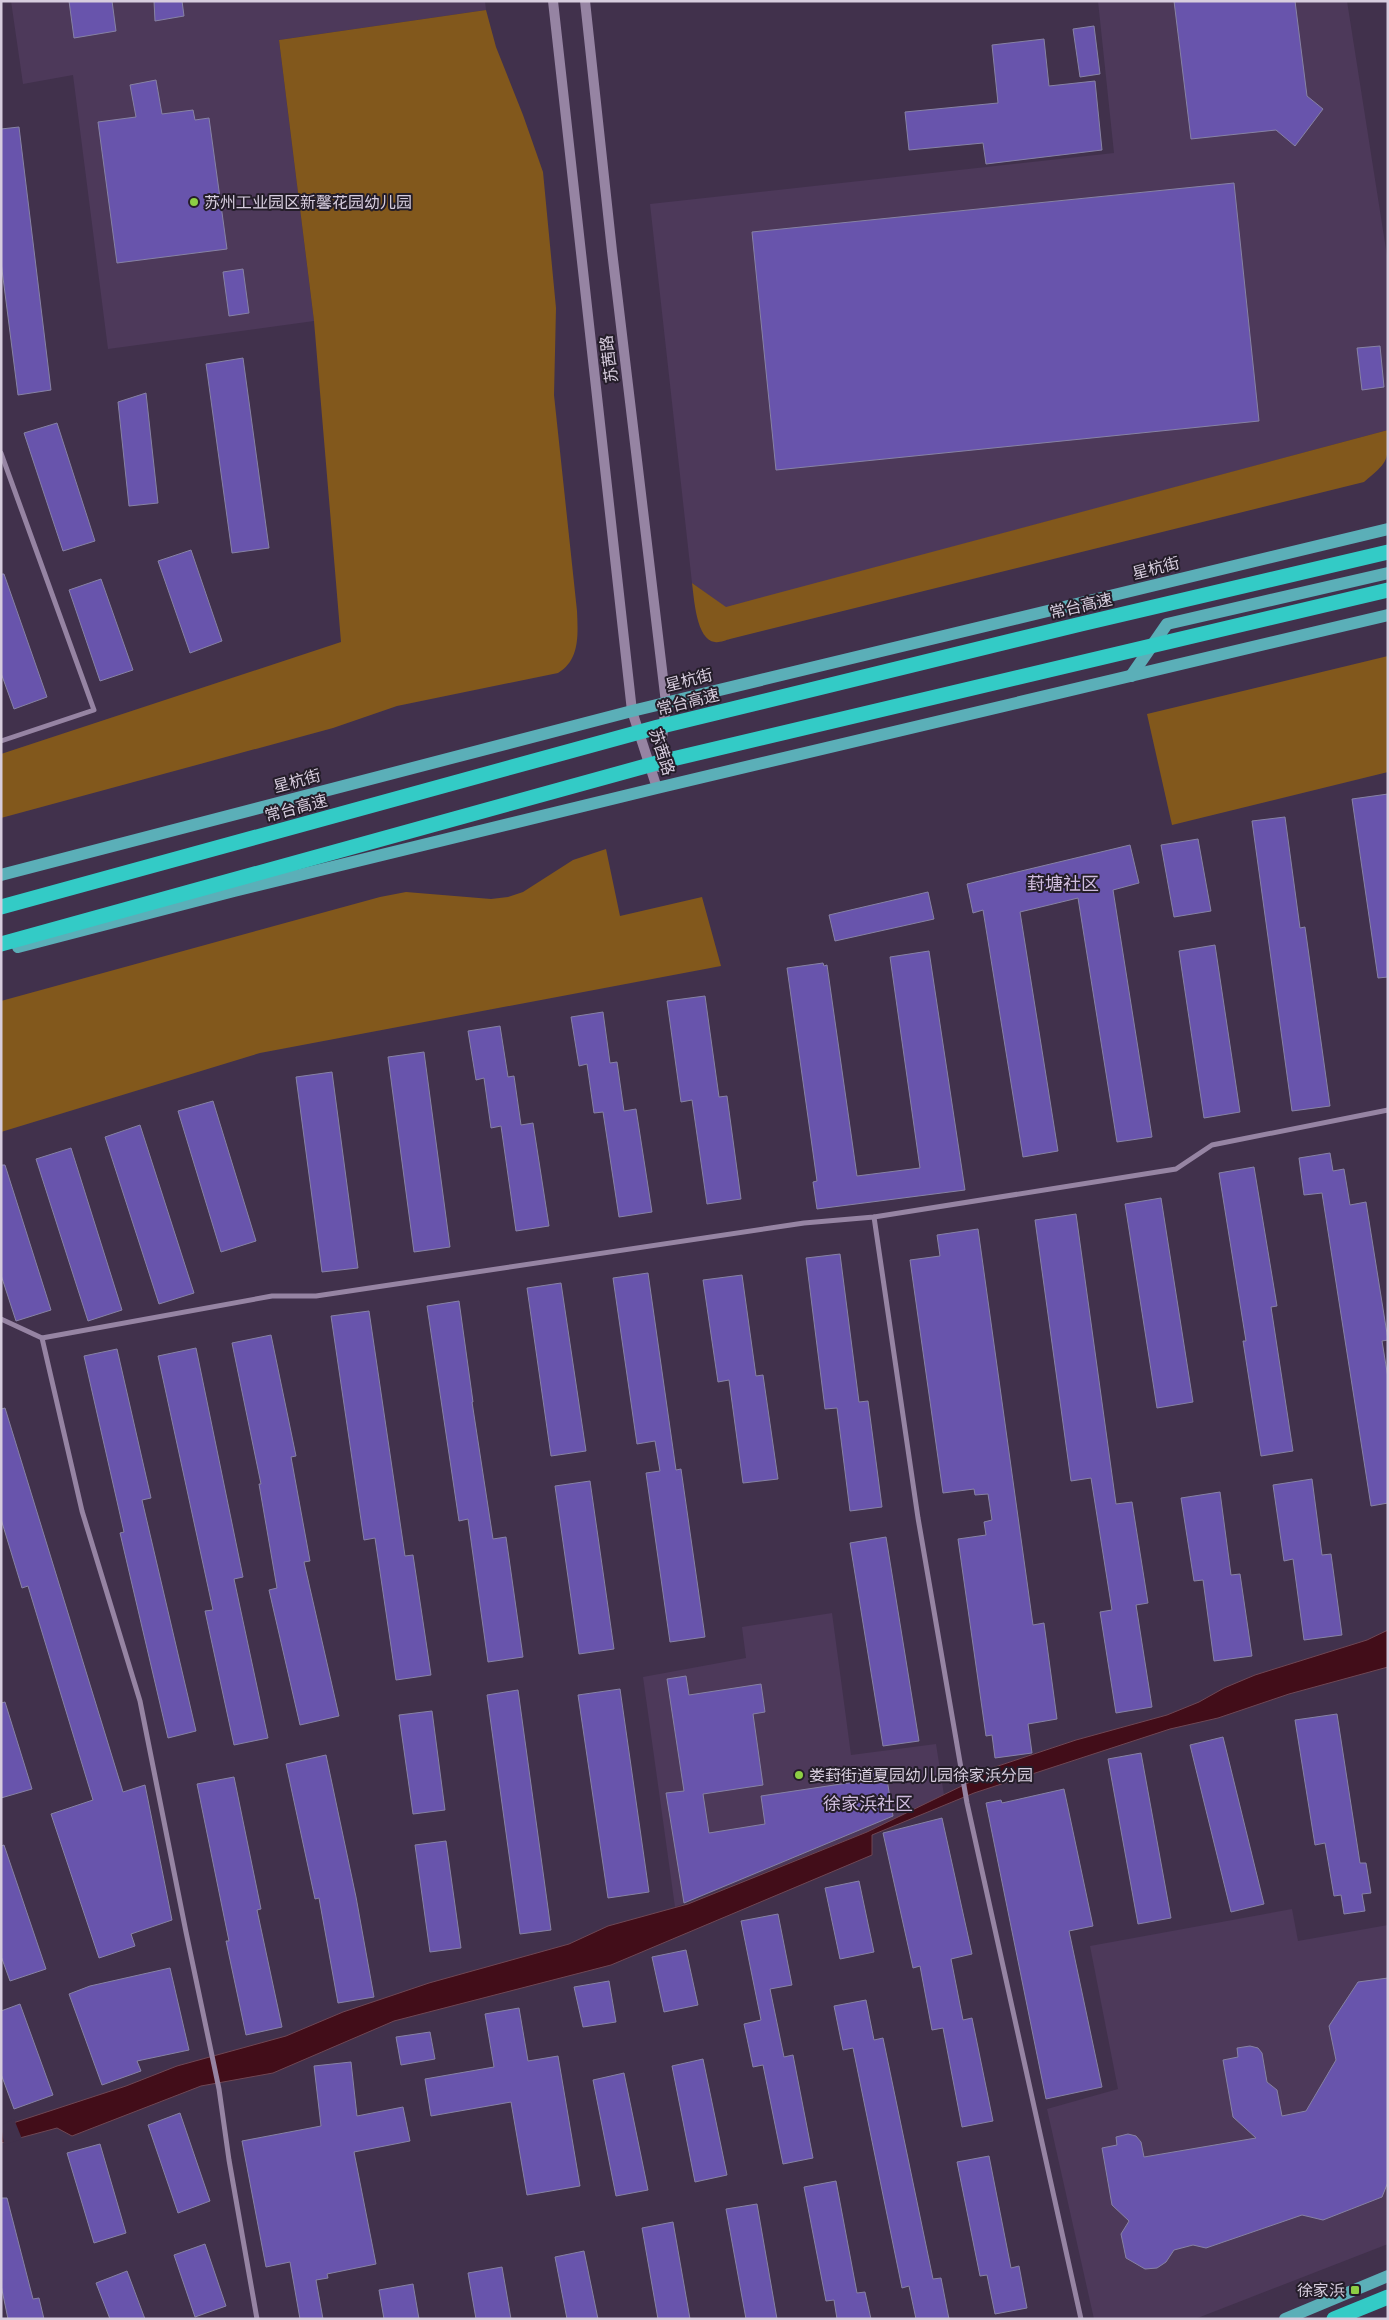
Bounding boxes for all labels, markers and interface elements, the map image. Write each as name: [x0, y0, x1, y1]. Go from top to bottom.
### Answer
place label: 苏州工业园区新馨花园幼儿园: [204, 193, 412, 212]
marker: 苏州工业园区新馨花园幼儿园: [188, 196, 200, 208]
street label: 苏茜路: [597, 334, 621, 384]
street label: 星杭街: [1130, 553, 1182, 583]
street label: 常台高速: [1048, 590, 1114, 622]
street label: 星杭街: [663, 665, 715, 695]
street label: 常台高速: [655, 685, 721, 719]
street label: 苏茜路: [646, 726, 678, 778]
street label: 星杭街: [271, 766, 323, 796]
street label: 常台高速: [263, 791, 329, 825]
district label: 葑塘社区: [1027, 873, 1099, 894]
place label: 娄葑街道夏园幼儿园徐家浜分园: [809, 1766, 1033, 1785]
marker: 娄葑街道夏园幼儿园徐家浜分园: [793, 1769, 805, 1781]
district label: 徐家浜社区: [823, 1793, 913, 1814]
place label: 徐家浜: [1297, 2281, 1345, 2300]
marker: 徐家浜: [1349, 2284, 1361, 2296]

